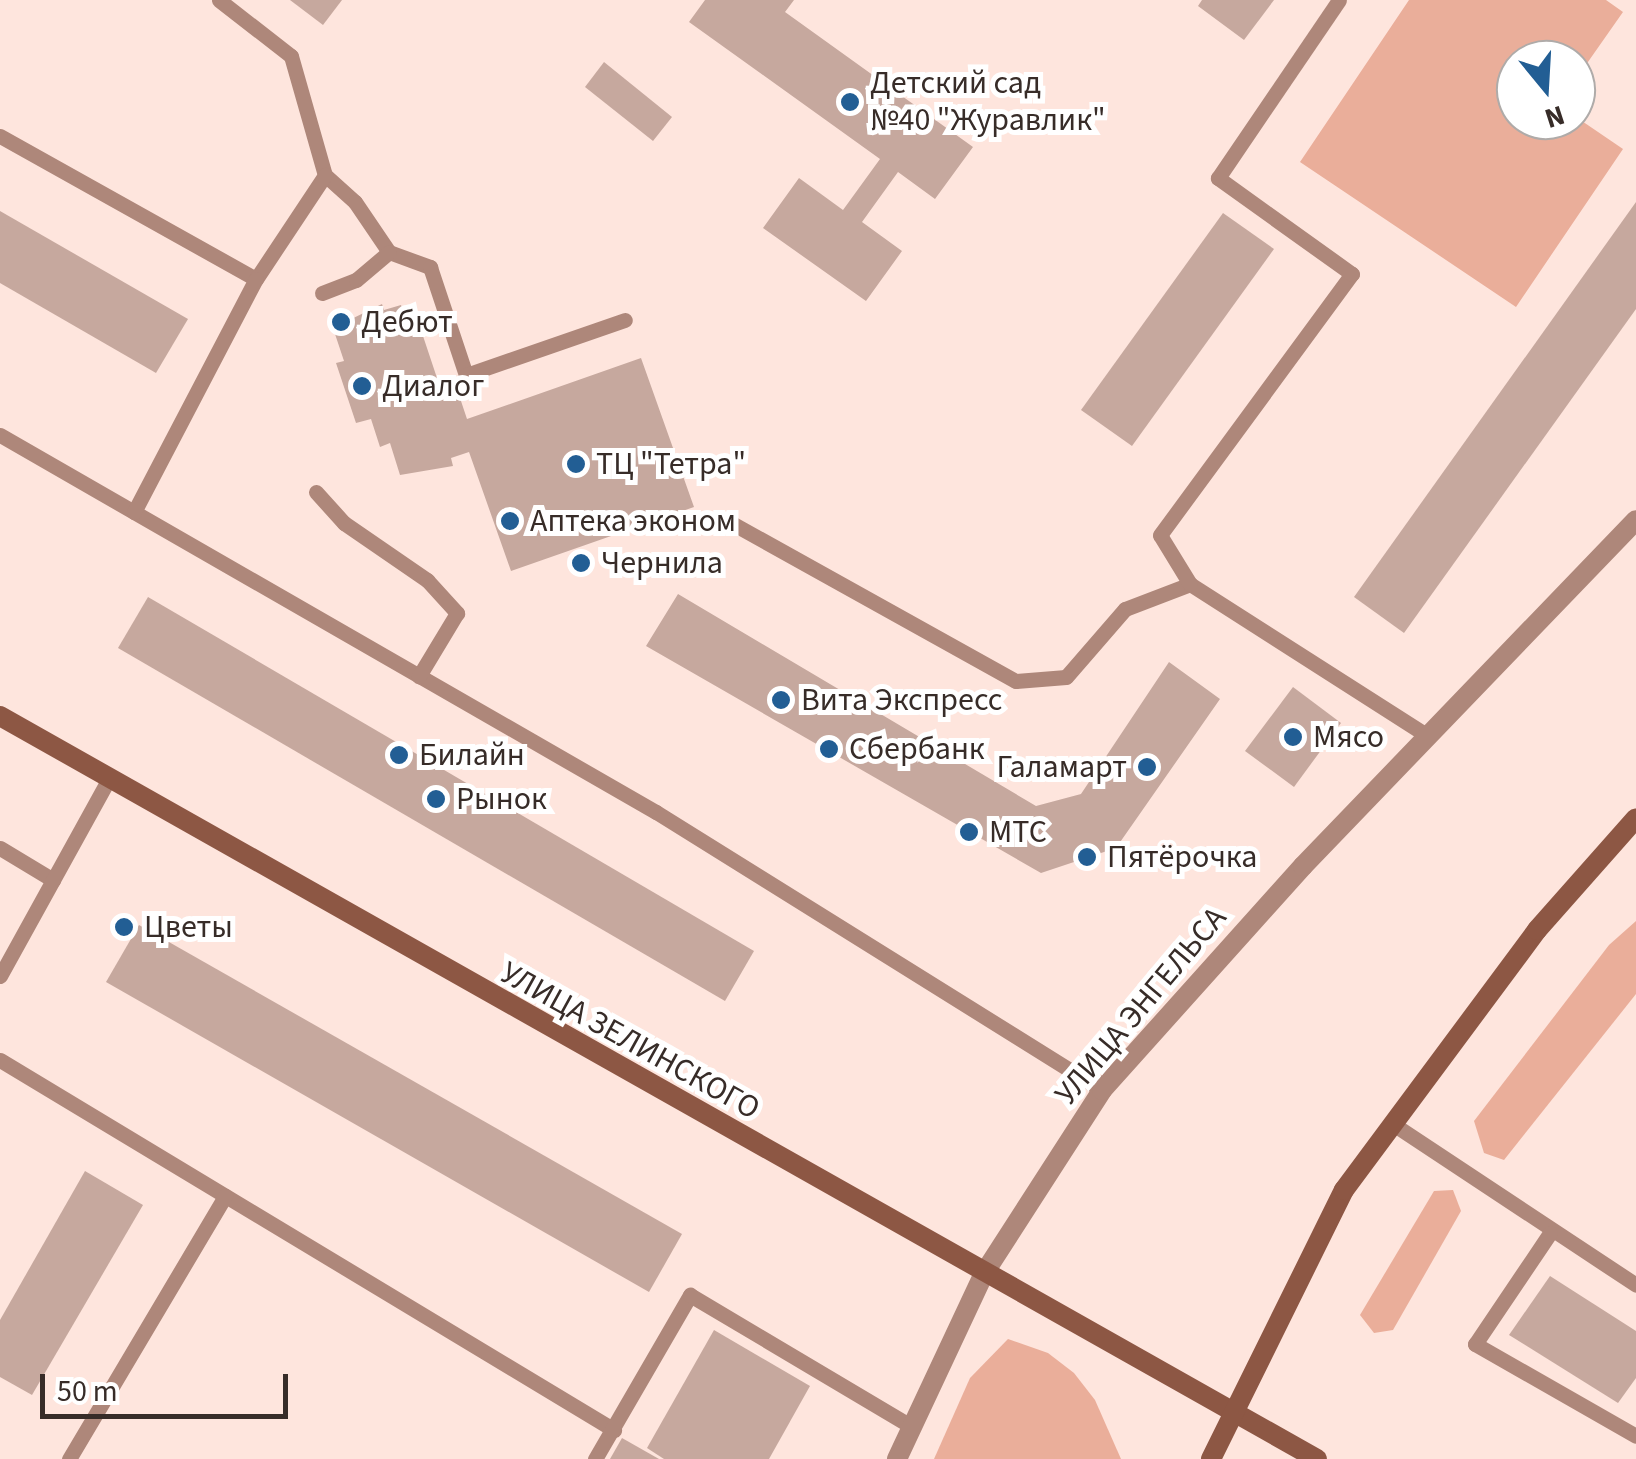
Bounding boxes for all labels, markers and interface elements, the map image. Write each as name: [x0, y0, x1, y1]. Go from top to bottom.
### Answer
north arrow: [1496, 40, 1596, 140]
place label: Детский сад №40 "Журавлик": [870, 65, 1106, 140]
marker: Детский сад №40 "Журавлик": [839, 91, 861, 113]
text: N: [1540, 95, 1570, 139]
place label: Дебют: [361, 303, 453, 341]
marker: Дебют: [330, 311, 352, 333]
place label: Диалог: [382, 367, 484, 405]
marker: Диалог: [351, 375, 373, 397]
place label: ТЦ "Тетра": [596, 445, 746, 483]
marker: ТЦ "Тетра": [565, 453, 587, 475]
place label: Аптека эконом: [530, 502, 736, 540]
marker: Аптека эконом: [499, 510, 521, 532]
place label: Чернила: [601, 544, 723, 582]
marker: Чернила: [570, 552, 592, 574]
place label: Вита Экспресс: [801, 681, 1002, 719]
marker: Вита Экспресс: [770, 689, 792, 711]
place label: Мясо: [1313, 718, 1384, 756]
marker: Мясо: [1282, 726, 1304, 748]
place label: Сбербанк: [849, 730, 985, 768]
place label: Билайн: [419, 736, 525, 774]
marker: Сбербанк: [818, 738, 840, 760]
marker: Билайн: [388, 744, 410, 766]
place label: Галамарт: [996, 748, 1127, 786]
marker: Галамарт: [1136, 756, 1158, 778]
place label: Рынок: [456, 780, 547, 818]
marker: Рынок: [425, 788, 447, 810]
place label: МТС: [989, 813, 1047, 851]
marker: МТС: [958, 821, 980, 843]
place label: Пятёрочка: [1107, 838, 1257, 876]
marker: Пятёрочка: [1076, 846, 1098, 868]
street label: УЛИЦА ЭНГЕЛЬСА: [1047, 899, 1235, 1113]
place label: Цветы: [144, 908, 233, 946]
marker: Цветы: [113, 916, 135, 938]
street label: УЛИЦА ЗЕЛИНСКОГО: [494, 954, 766, 1128]
scale bar: [45, 1354, 292, 1416]
text: 50 m: [57, 1370, 118, 1413]

